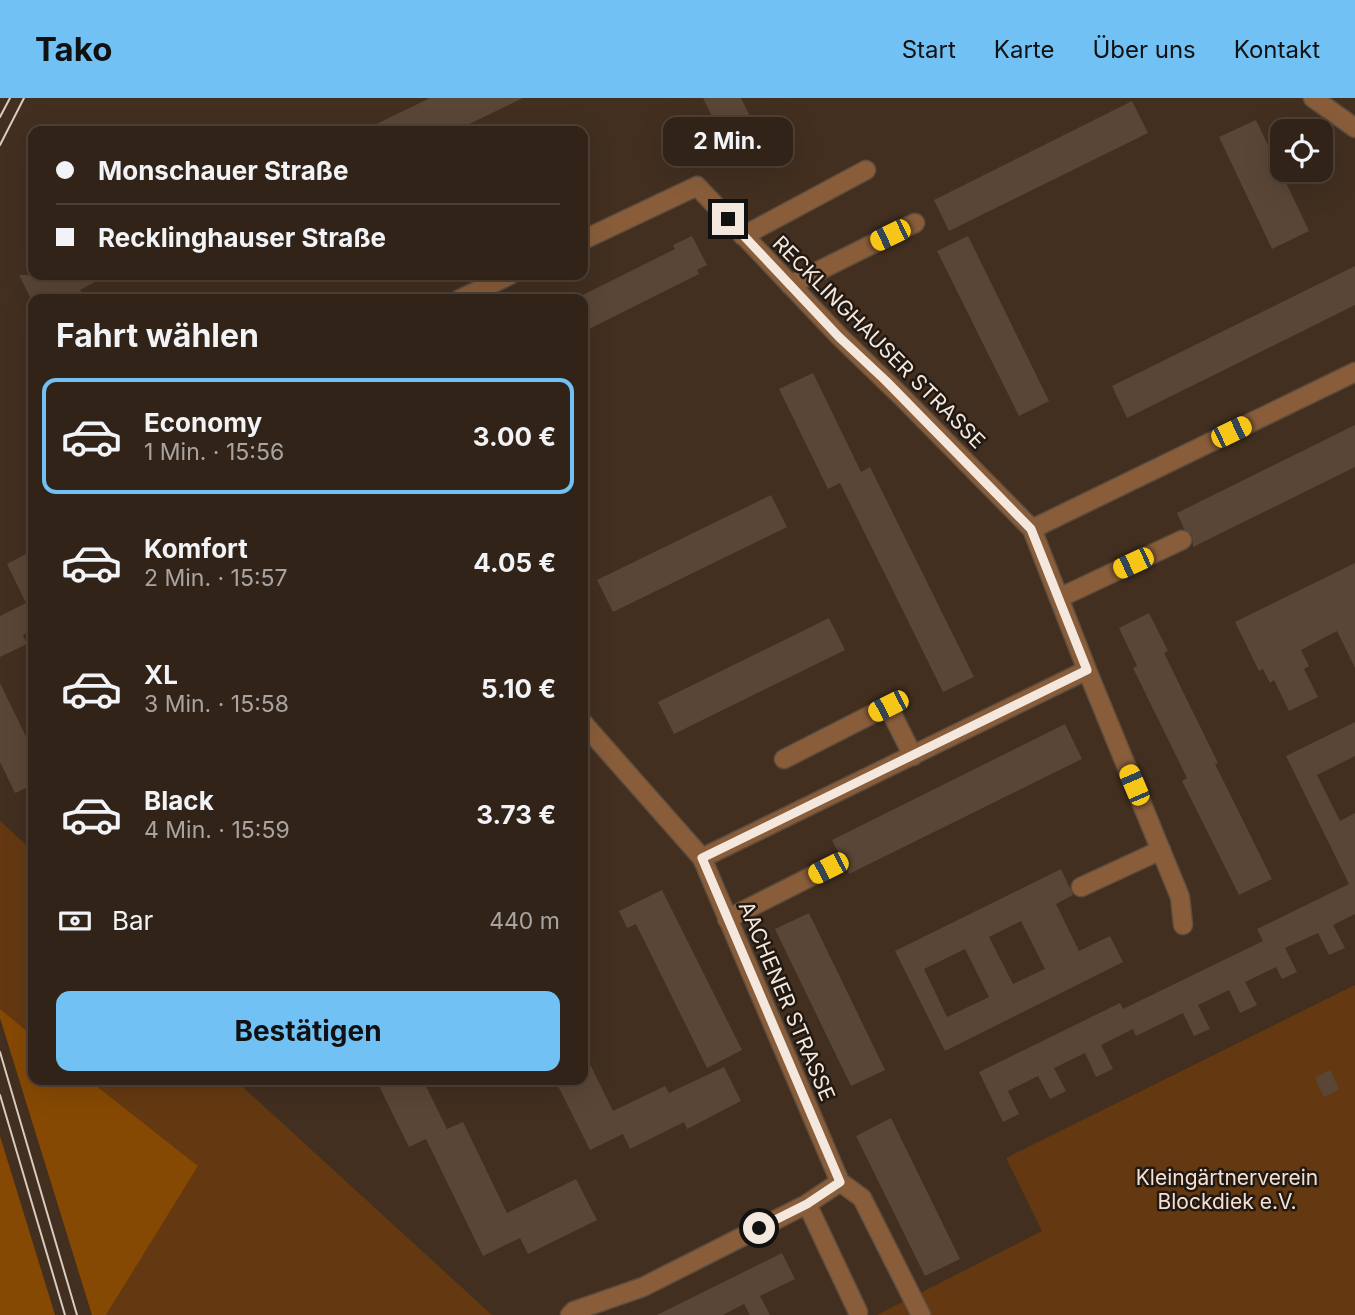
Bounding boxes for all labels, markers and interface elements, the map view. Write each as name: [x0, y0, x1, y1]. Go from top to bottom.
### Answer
text: Tako: [35, 29, 112, 69]
text: Start: [902, 35, 956, 64]
text: Karte: [994, 35, 1054, 64]
text: Über uns: [1092, 35, 1196, 64]
text: Kontakt: [1234, 35, 1320, 64]
callout: 2 Min.: [663, 117, 793, 166]
map controls: [1270, 119, 1333, 182]
button: locate: [1270, 119, 1333, 182]
text: 2 Min.: [693, 127, 763, 155]
text: Monschauer Straße: [98, 155, 348, 186]
route end: [712, 203, 744, 235]
car: [867, 216, 914, 254]
text: Recklinghauser Straße: [98, 222, 386, 253]
street label: RECKLINGHAUSER STRASSE: [768, 231, 990, 453]
text: Fahrt wählen: [56, 316, 259, 355]
icon: car: [60, 405, 123, 468]
text: Economy: [144, 407, 262, 438]
car: [1208, 413, 1255, 451]
text: 3.00 €: [473, 421, 556, 452]
text: 1 Min. · 15:56: [144, 438, 284, 466]
icon: car: [60, 531, 123, 594]
text: Komfort: [144, 533, 248, 564]
car: [1110, 545, 1157, 581]
text: 4.05 €: [473, 547, 556, 578]
text: 2 Min. · 15:57: [144, 564, 288, 592]
icon: car: [60, 657, 123, 720]
text: XL: [144, 659, 178, 690]
text: 5.10 €: [481, 673, 556, 704]
car: [865, 687, 912, 725]
text: 3 Min. · 15:58: [144, 690, 289, 718]
car: [1117, 762, 1152, 808]
icon: car: [60, 783, 123, 846]
text: Black: [144, 785, 214, 816]
text: 3.73 €: [476, 799, 556, 830]
text: 4 Min. · 15:59: [144, 816, 290, 844]
car: [805, 849, 852, 887]
street label: AACHENER STRASSE: [734, 897, 840, 1105]
icon: cash: [56, 902, 94, 940]
text: Bar: [112, 905, 153, 936]
text: 440 m: [489, 907, 560, 935]
button: Bestätigen: [56, 991, 560, 1071]
park label: Kleingärtnerverein Blockdiek e.V.: [1136, 1165, 1318, 1214]
route start: [743, 1212, 775, 1244]

